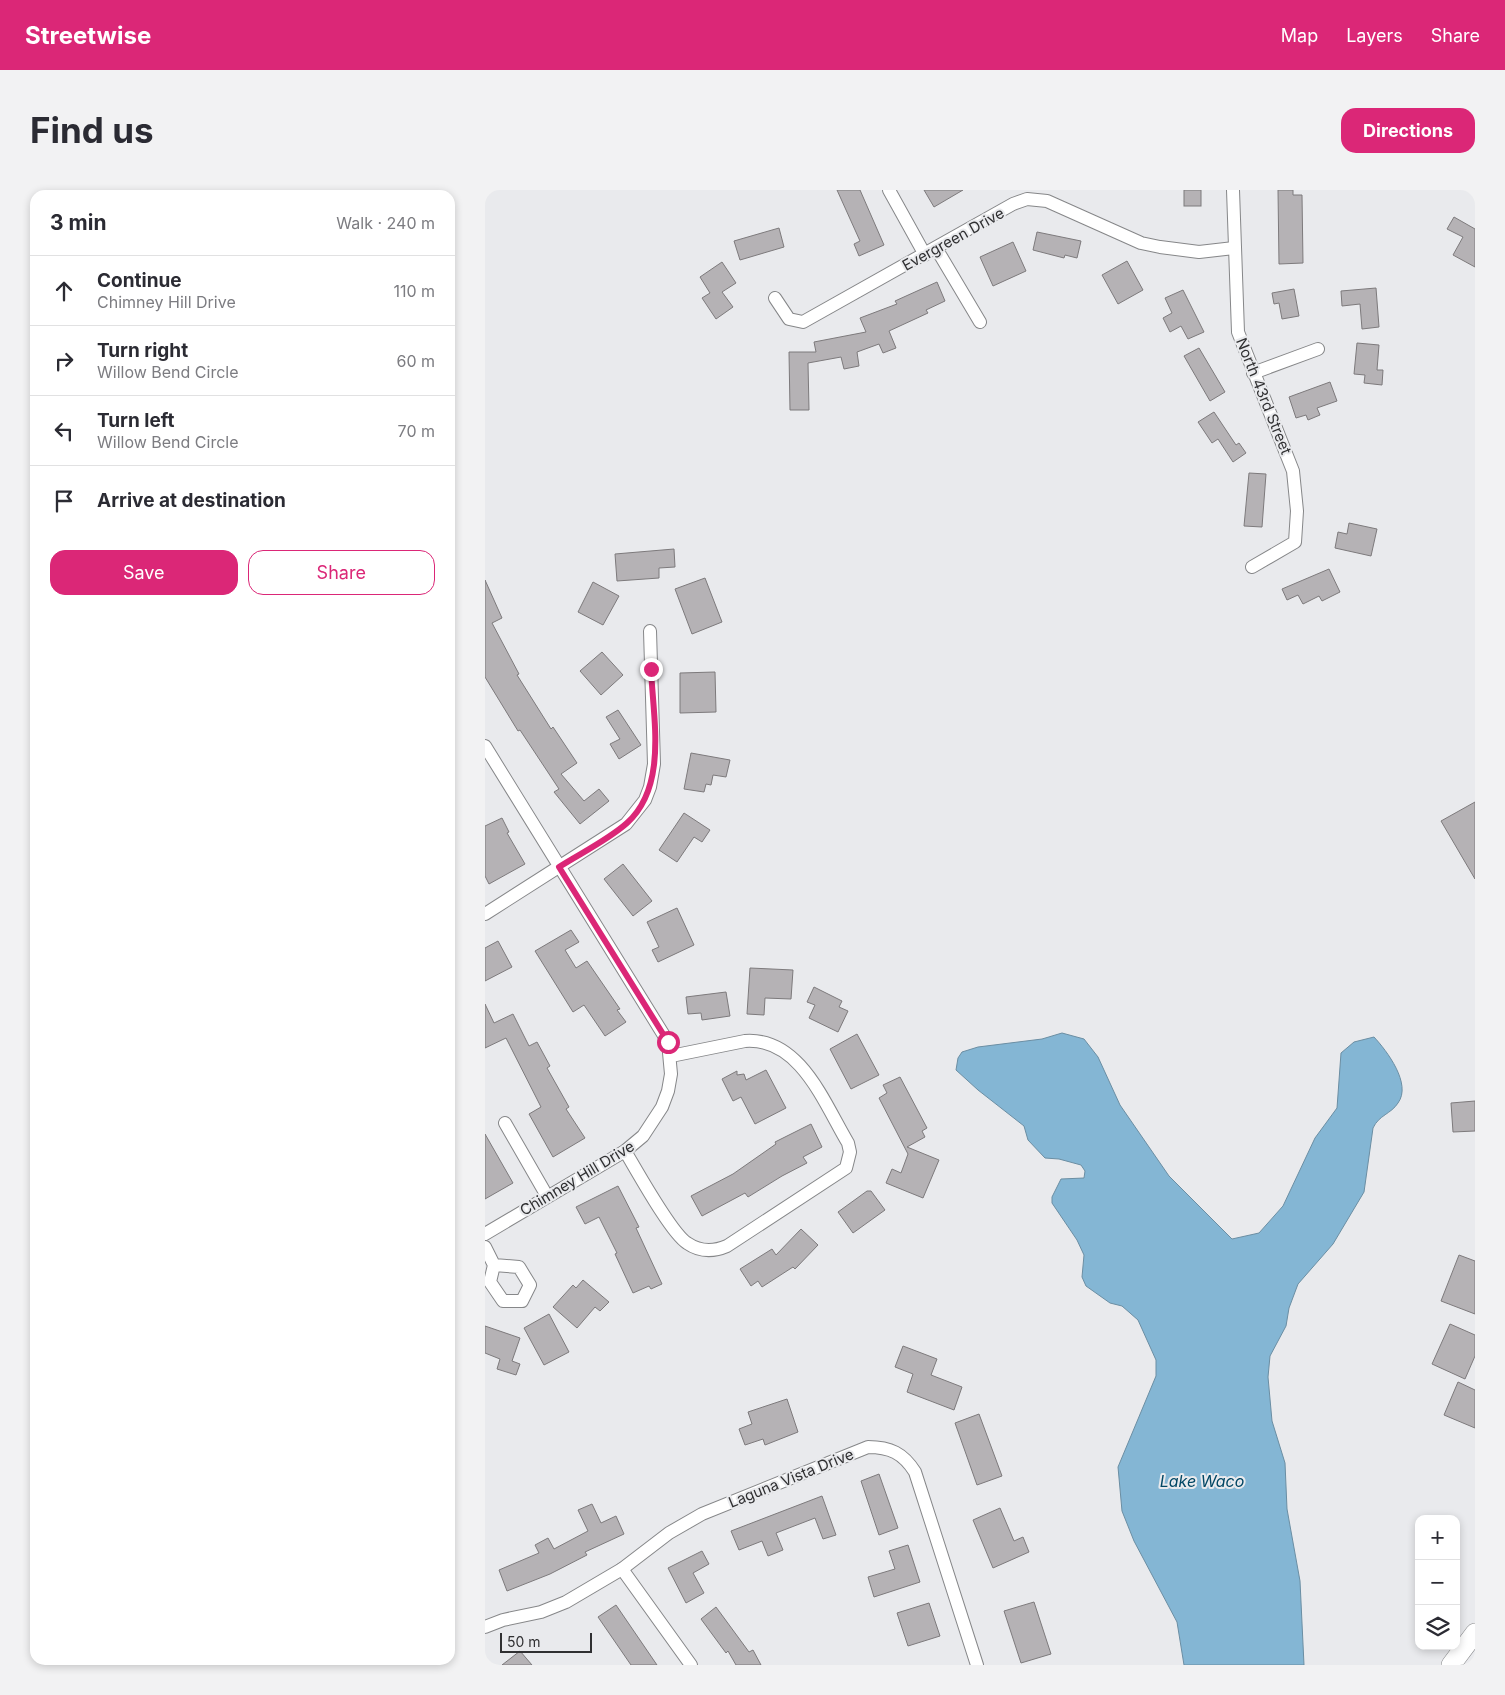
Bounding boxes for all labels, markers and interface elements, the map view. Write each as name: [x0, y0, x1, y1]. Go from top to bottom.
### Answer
text: Streetwise: [25, 21, 151, 50]
text: Map: [1281, 25, 1318, 46]
text: Layers: [1346, 25, 1403, 46]
text: Share: [1431, 25, 1480, 46]
button: Directions: [1341, 108, 1475, 153]
text: Find us: [30, 109, 154, 151]
street label: Evergreen Drive: [899, 203, 1007, 275]
text: 3 min: [50, 210, 106, 235]
text: Walk · 240 m: [336, 213, 435, 233]
text: Continue: [97, 269, 182, 292]
icon: ahead: [50, 277, 78, 305]
text: 110 m: [393, 281, 435, 301]
text: Chimney Hill Drive: [97, 292, 236, 312]
street label: North 43rd Street: [1232, 335, 1296, 457]
text: Turn right: [97, 339, 188, 362]
icon: right: [50, 347, 78, 375]
text: 60 m: [396, 351, 435, 371]
text: Willow Bend Circle: [97, 362, 239, 382]
text: Turn left: [97, 409, 175, 432]
icon: left: [50, 417, 78, 445]
text: 70 m: [398, 421, 435, 441]
text: Willow Bend Circle: [97, 432, 239, 452]
icon: arrive: [50, 487, 78, 515]
text: Arrive at destination: [97, 489, 286, 512]
button: Save: [50, 550, 238, 595]
button: Share: [248, 550, 435, 595]
route end: [640, 658, 663, 681]
route start: [657, 1031, 680, 1054]
street label: Chimney Hill Drive: [516, 1136, 638, 1220]
street label: Laguna Vista Drive: [726, 1444, 856, 1512]
water label: Lake Waco: [1160, 1471, 1244, 1491]
map controls: [1415, 1515, 1460, 1650]
button: +: [1415, 1515, 1460, 1560]
button: −: [1415, 1560, 1460, 1605]
button: layers: [1415, 1605, 1460, 1650]
scale bar: [500, 1630, 593, 1653]
text: 50 m: [507, 1633, 541, 1650]

